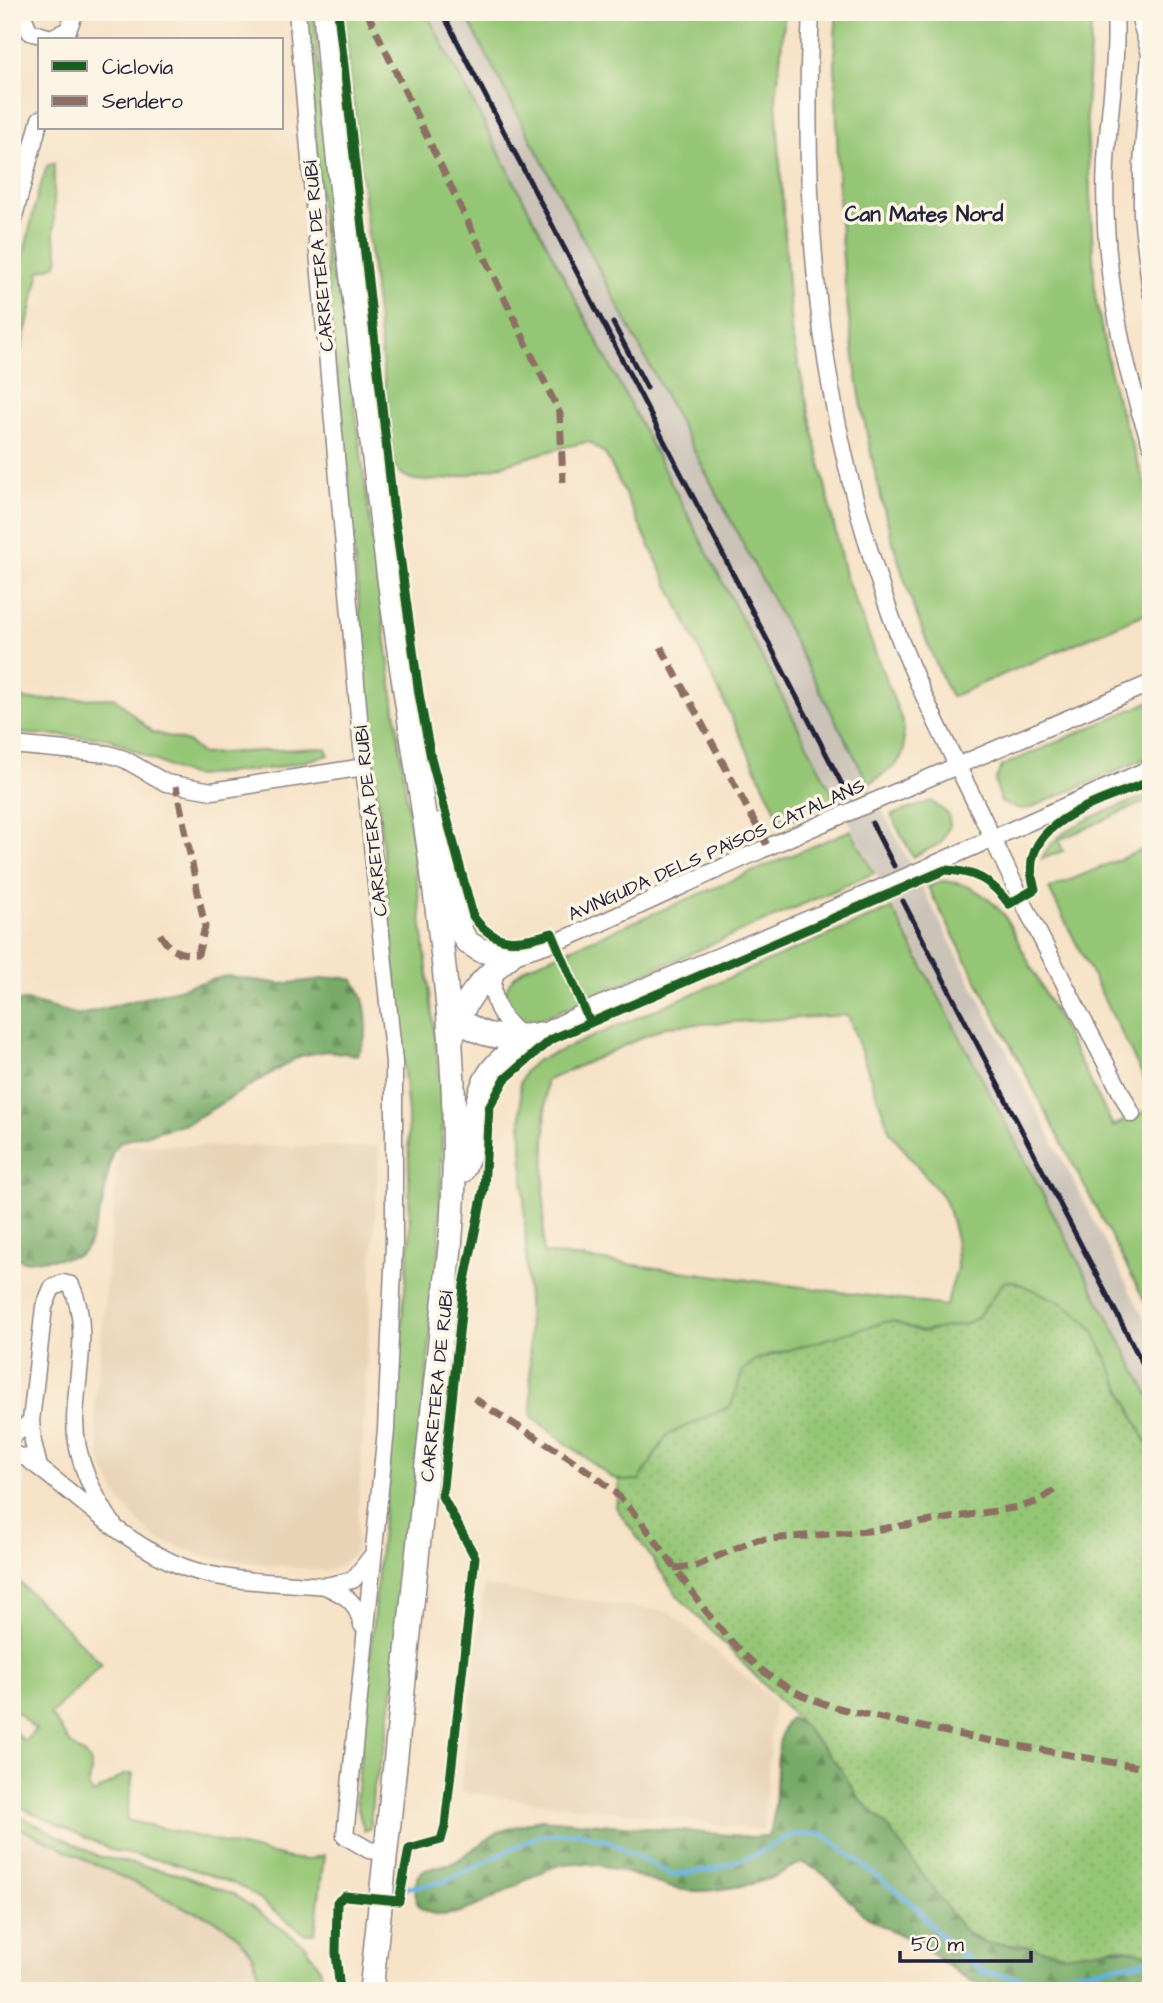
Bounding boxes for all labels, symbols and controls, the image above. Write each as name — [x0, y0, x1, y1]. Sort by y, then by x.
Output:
legend — [38, 38, 284, 130]
text: Ciclovía — [102, 53, 174, 82]
text: Sendero — [102, 87, 183, 116]
street label: CARRETERA DE RUBÍ — [298, 159, 341, 353]
district label: Can Mates Nord — [845, 200, 1004, 229]
street label: CARRETERA DE RUBÍ — [348, 724, 395, 918]
street label: AVINGUDA DELS PAÏSOS CATALANS — [564, 772, 869, 928]
street label: CARRETERA DE RUBÍ — [414, 1289, 461, 1483]
scale bar — [900, 1919, 1032, 1963]
text: 50 m — [911, 1930, 965, 1959]

